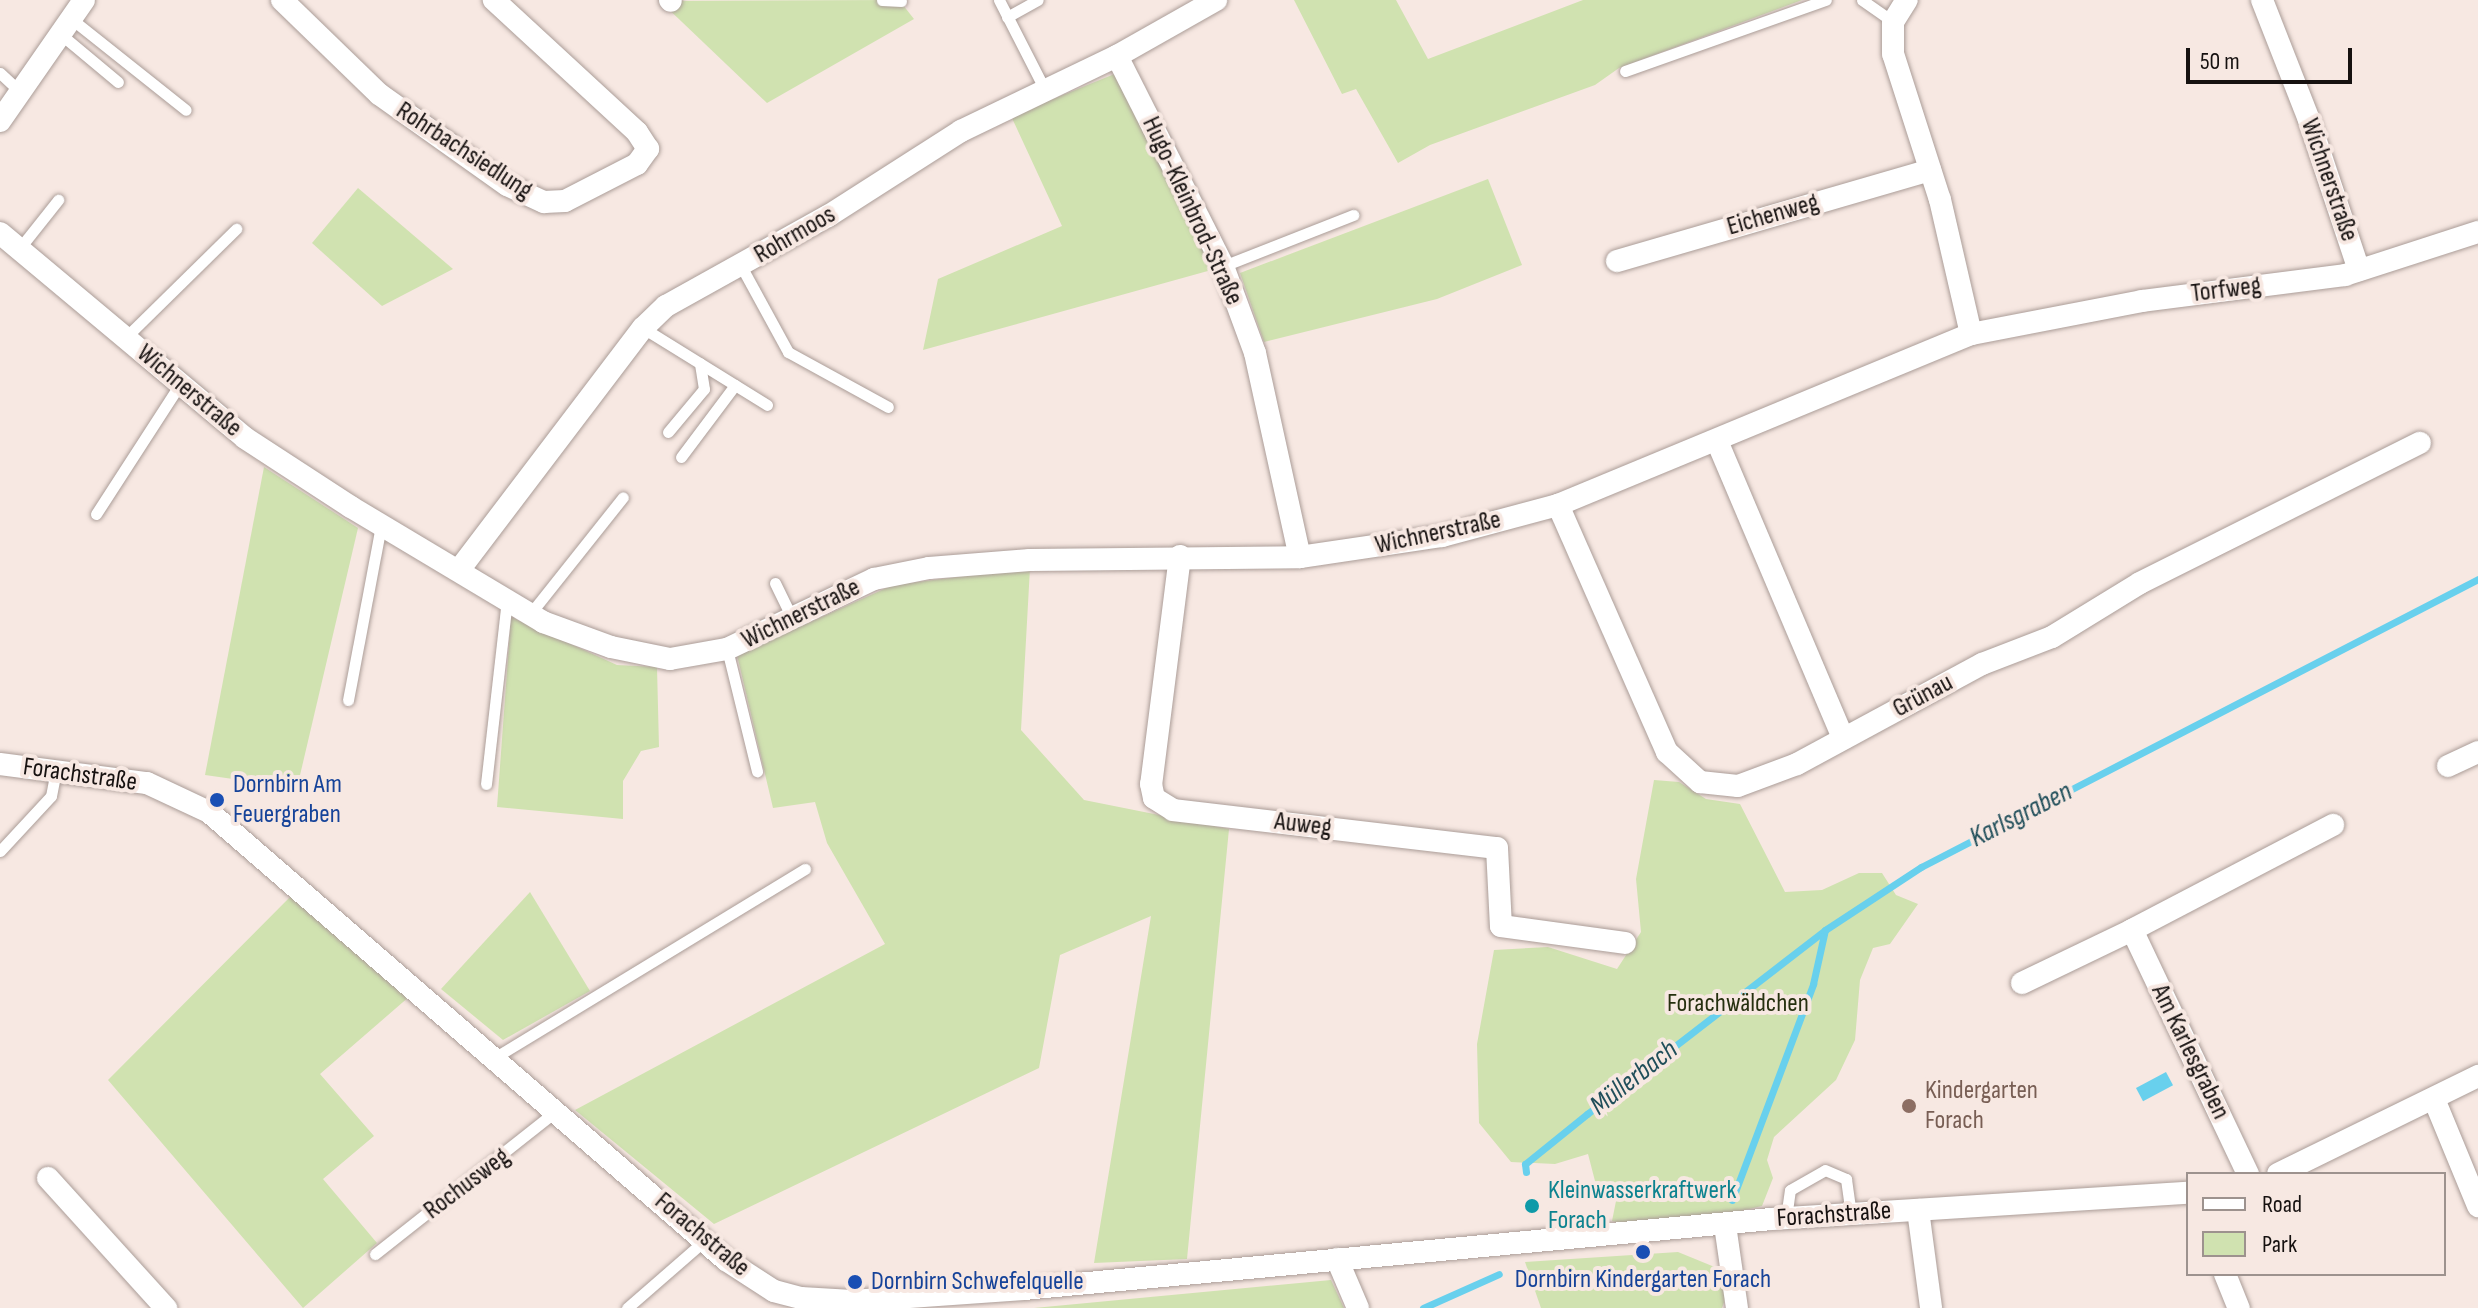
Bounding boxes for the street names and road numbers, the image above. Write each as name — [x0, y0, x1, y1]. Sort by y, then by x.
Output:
street label: Rohrbachsiedlung — [390, 95, 538, 207]
street label: Hugo-Kleinbrod-Straße — [1135, 112, 1249, 310]
street label: Wichnerstraße — [2293, 115, 2365, 245]
street label: Eichenweg — [1724, 187, 1822, 243]
street label: Rohrmoos — [749, 199, 841, 271]
street label: Torfweg — [2189, 270, 2263, 310]
street label: Wichnerstraße — [130, 338, 248, 444]
street label: Wichnerstraße — [1372, 504, 1504, 562]
street label: Wichnerstraße — [737, 572, 865, 656]
street label: Grünau — [1888, 667, 1958, 725]
street label: Forachstraße — [21, 752, 139, 798]
street label: Auweg — [1273, 806, 1333, 844]
street label: Am Karlesgraben — [2144, 980, 2236, 1124]
street label: Rochusweg — [418, 1142, 516, 1226]
street label: Forachstraße — [648, 1186, 756, 1284]
street label: Forachstraße — [1776, 1195, 1892, 1235]

